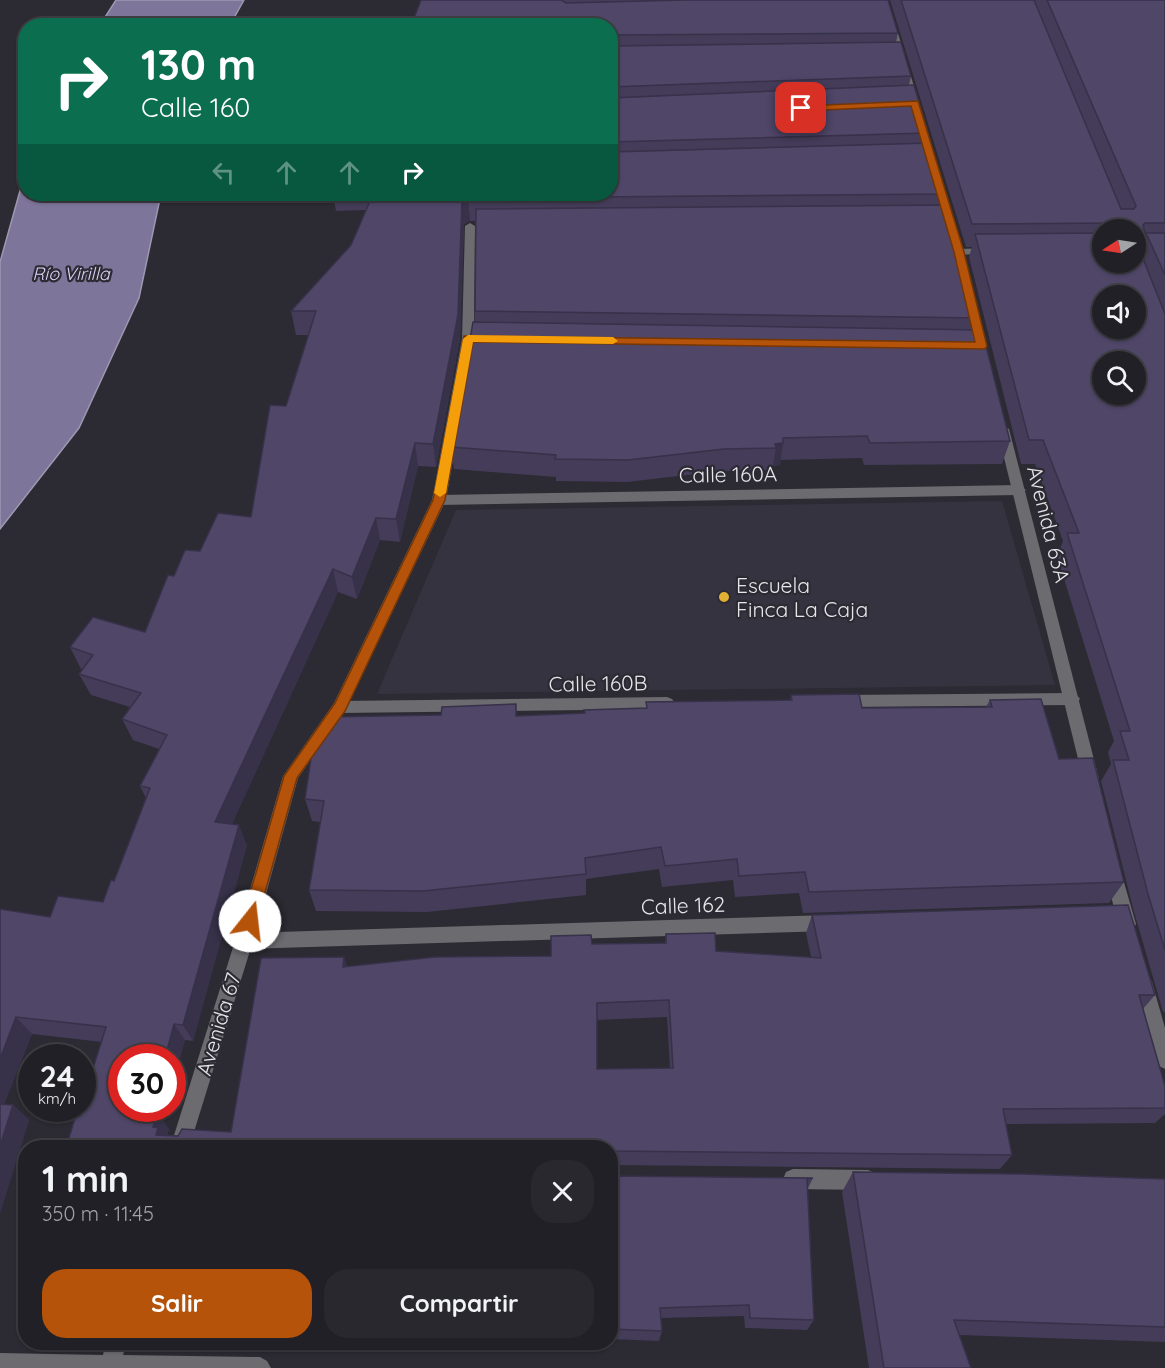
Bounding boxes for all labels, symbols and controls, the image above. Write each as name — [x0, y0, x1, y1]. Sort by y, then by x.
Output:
text: 130 m — [141, 38, 256, 91]
icon: right — [42, 42, 120, 120]
pin — [775, 82, 826, 133]
text: Calle 160 — [141, 90, 250, 124]
icon: arrive — [784, 91, 817, 124]
icon: left — [207, 156, 240, 189]
icon: ahead — [270, 156, 303, 189]
icon: ahead — [333, 156, 366, 189]
icon: right — [396, 156, 429, 189]
north arrow — [1092, 219, 1146, 273]
map controls — [1092, 219, 1146, 405]
water label: Río Virilla — [32, 262, 111, 285]
button: sound — [1092, 285, 1146, 339]
button: search — [1092, 351, 1146, 405]
street label: Calle 160A — [679, 460, 777, 488]
street label: Avenida 63A — [1022, 463, 1076, 585]
place label: Escuela Finca La Caja — [736, 572, 868, 622]
marker: Escuela Finca La Caja — [717, 590, 731, 604]
street label: Calle 160B — [548, 669, 648, 697]
position arrow — [218, 889, 282, 953]
street label: Calle 162 — [640, 891, 726, 919]
street label: Avenida 67 — [190, 969, 246, 1078]
speed limit sign: 30 — [108, 1044, 186, 1122]
text: 24 — [40, 1057, 74, 1095]
text: km/h — [38, 1089, 76, 1108]
text: 1 min — [42, 1156, 129, 1201]
button: close — [531, 1160, 594, 1223]
text: 350 m · 11:45 — [42, 1201, 154, 1226]
button: Salir — [42, 1269, 312, 1338]
button: Compartir — [324, 1269, 594, 1338]

